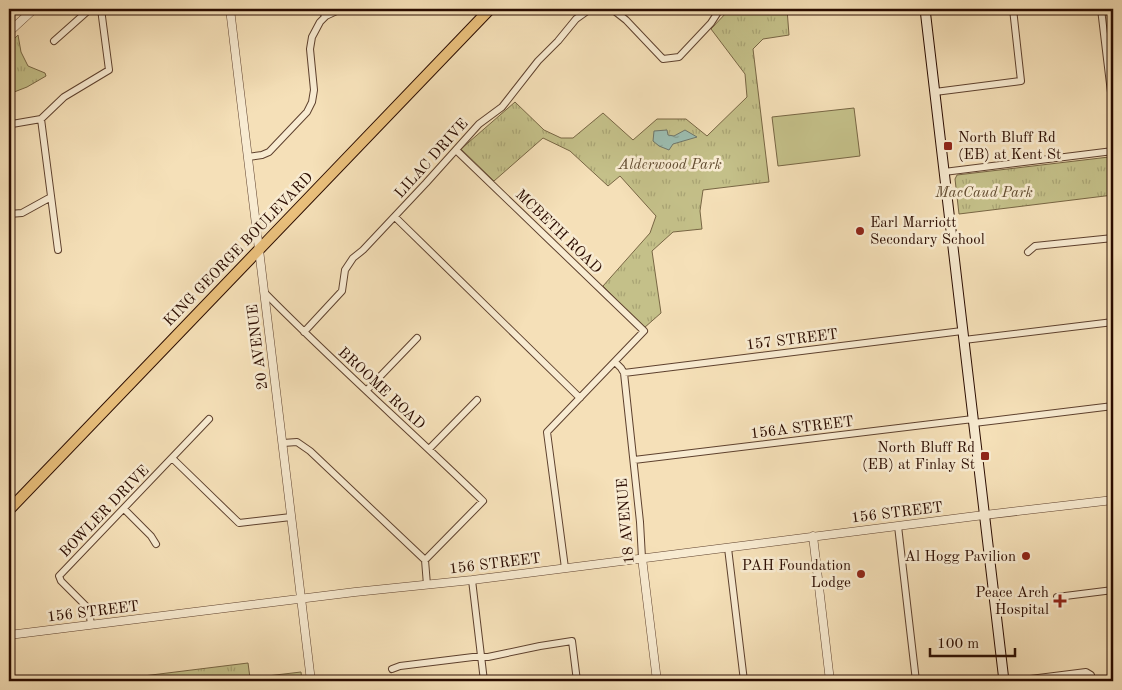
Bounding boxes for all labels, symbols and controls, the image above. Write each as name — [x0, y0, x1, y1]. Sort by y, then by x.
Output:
street label: LILAC DRIVE — [393, 116, 472, 202]
place label: North Bluff Rd (EB) at Kent St — [958, 131, 1061, 163]
marker: North Bluff Rd (EB) at Kent St — [942, 140, 954, 152]
park label: Alderwood Park — [617, 158, 722, 173]
street label: KING GEORGE BOULEVARD — [162, 170, 317, 330]
park label: MacCaud Park — [934, 186, 1033, 201]
street label: MCBETH ROAD — [512, 187, 604, 277]
place label: Earl Marriott Secondary School — [870, 216, 985, 248]
marker: Earl Marriott Secondary School — [854, 225, 866, 237]
street label: 20 AVENUE — [246, 303, 271, 390]
street label: 157 STREET — [745, 327, 839, 354]
street label: BROOME ROAD — [335, 345, 427, 433]
street label: 156A STREET — [750, 415, 855, 442]
place label: North Bluff Rd (EB) at Finlay St — [862, 441, 975, 473]
marker: North Bluff Rd (EB) at Finlay St — [979, 450, 991, 462]
street label: BOWLER DRIVE — [58, 463, 153, 561]
street label: 18 AVENUE — [615, 477, 638, 564]
street label: 156 STREET — [850, 500, 944, 527]
place label: Al Hogg Pavilion — [905, 550, 1016, 565]
marker: Al Hogg Pavilion — [1020, 550, 1032, 562]
street label: 156 STREET — [448, 551, 542, 578]
place label: PAH Foundation Lodge — [742, 559, 851, 591]
marker: PAH Foundation Lodge — [855, 568, 867, 580]
place label: Peace Arch Hospital — [975, 586, 1049, 618]
marker: Peace Arch Hospital — [1053, 594, 1067, 608]
street label: 156 STREET — [46, 599, 140, 626]
scale bar — [930, 625, 1014, 657]
text: 100 m — [937, 637, 979, 652]

